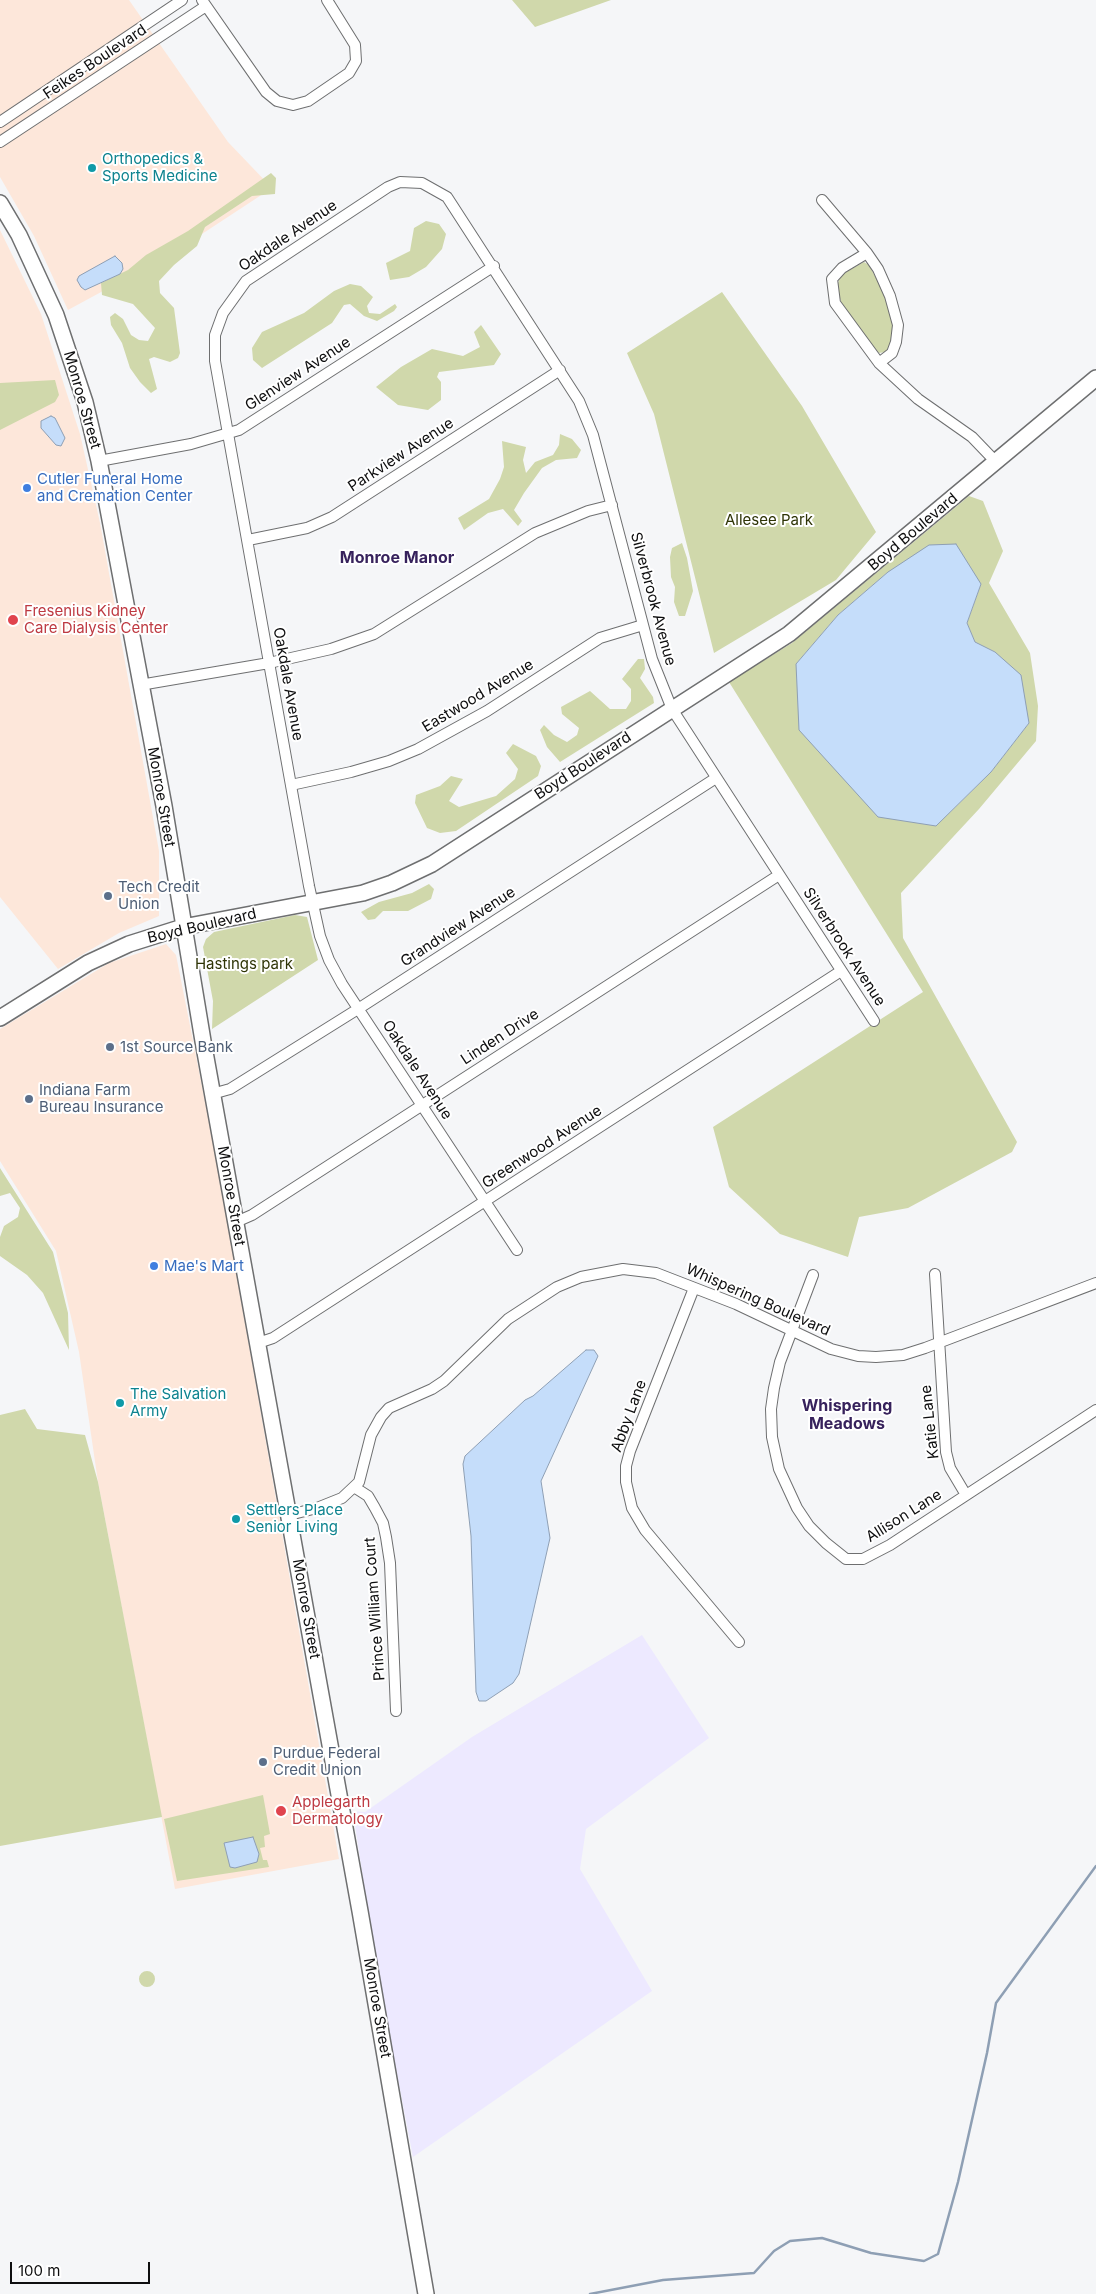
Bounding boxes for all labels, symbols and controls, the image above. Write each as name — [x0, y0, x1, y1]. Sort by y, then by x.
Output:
street label: Feikes Boulevard — [40, 21, 150, 103]
place label: Orthopedics & Sports Medicine — [102, 150, 218, 185]
marker: Orthopedics & Sports Medicine — [86, 162, 98, 174]
street label: Oakdale Avenue — [235, 196, 341, 276]
street label: Glenview Avenue — [242, 333, 354, 415]
street label: Monroe Street — [59, 349, 105, 451]
street label: Parkview Avenue — [345, 414, 457, 496]
place label: Cutler Funeral Home and Cremation Center — [37, 470, 193, 505]
marker: Cutler Funeral Home and Cremation Center — [21, 482, 33, 494]
street label: Boyd Boulevard — [865, 489, 961, 575]
park label: Allesee Park — [725, 511, 813, 529]
street label: Silverbrook Avenue — [627, 530, 679, 668]
district label: Monroe Manor — [340, 548, 454, 568]
place label: Fresenius Kidney Care Dialysis Center — [24, 602, 168, 637]
marker: Fresenius Kidney Care Dialysis Center — [6, 613, 20, 627]
street label: Oakdale Avenue — [269, 626, 307, 742]
street label: Eastwood Avenue — [419, 656, 537, 736]
street label: Boyd Boulevard — [531, 728, 635, 804]
street label: Monroe Street — [143, 746, 179, 848]
place label: Tech Credit Union — [118, 878, 200, 913]
street label: Grandview Avenue — [397, 883, 519, 971]
street label: Silverbrook Avenue — [799, 884, 889, 1010]
marker: Tech Credit Union — [102, 890, 114, 902]
street label: Boyd Boulevard — [146, 905, 258, 947]
park label: Hastings park — [195, 955, 293, 973]
street label: Linden Drive — [458, 1005, 542, 1069]
street label: Oakdale Avenue — [378, 1017, 456, 1123]
place label: 1st Source Bank — [120, 1038, 233, 1056]
marker: 1st Source Bank — [104, 1041, 116, 1053]
place label: Indiana Farm Bureau Insurance — [39, 1081, 163, 1116]
marker: Indiana Farm Bureau Insurance — [23, 1093, 35, 1105]
street label: Greenwood Avenue — [479, 1102, 605, 1192]
street label: Monroe Street — [213, 1145, 249, 1247]
place label: Mae's Mart — [164, 1257, 244, 1275]
marker: Mae's Mart — [148, 1260, 160, 1272]
street label: Whispering Boulevard — [683, 1260, 833, 1340]
street label: Abby Lane — [608, 1377, 650, 1455]
street label: Katie Lane — [917, 1384, 943, 1460]
place label: The Salvation Army — [130, 1385, 226, 1420]
district label: Whispering Meadows — [802, 1396, 892, 1434]
marker: The Salvation Army — [114, 1397, 126, 1409]
street label: Allison Lane — [863, 1486, 945, 1546]
place label: Settlers Place Senior Living — [246, 1501, 343, 1536]
marker: Settlers Place Senior Living — [230, 1513, 242, 1525]
street label: Prince William Court — [361, 1536, 389, 1682]
street label: Monroe Street — [288, 1558, 324, 1660]
place label: Purdue Federal Credit Union — [273, 1744, 381, 1779]
marker: Purdue Federal Credit Union — [257, 1756, 269, 1768]
place label: Applegarth Dermatology — [292, 1793, 383, 1828]
marker: Applegarth Dermatology — [274, 1804, 288, 1818]
street label: Monroe Street — [359, 1957, 395, 2059]
scale bar — [12, 2252, 152, 2284]
text: 100 m — [18, 2261, 60, 2280]

